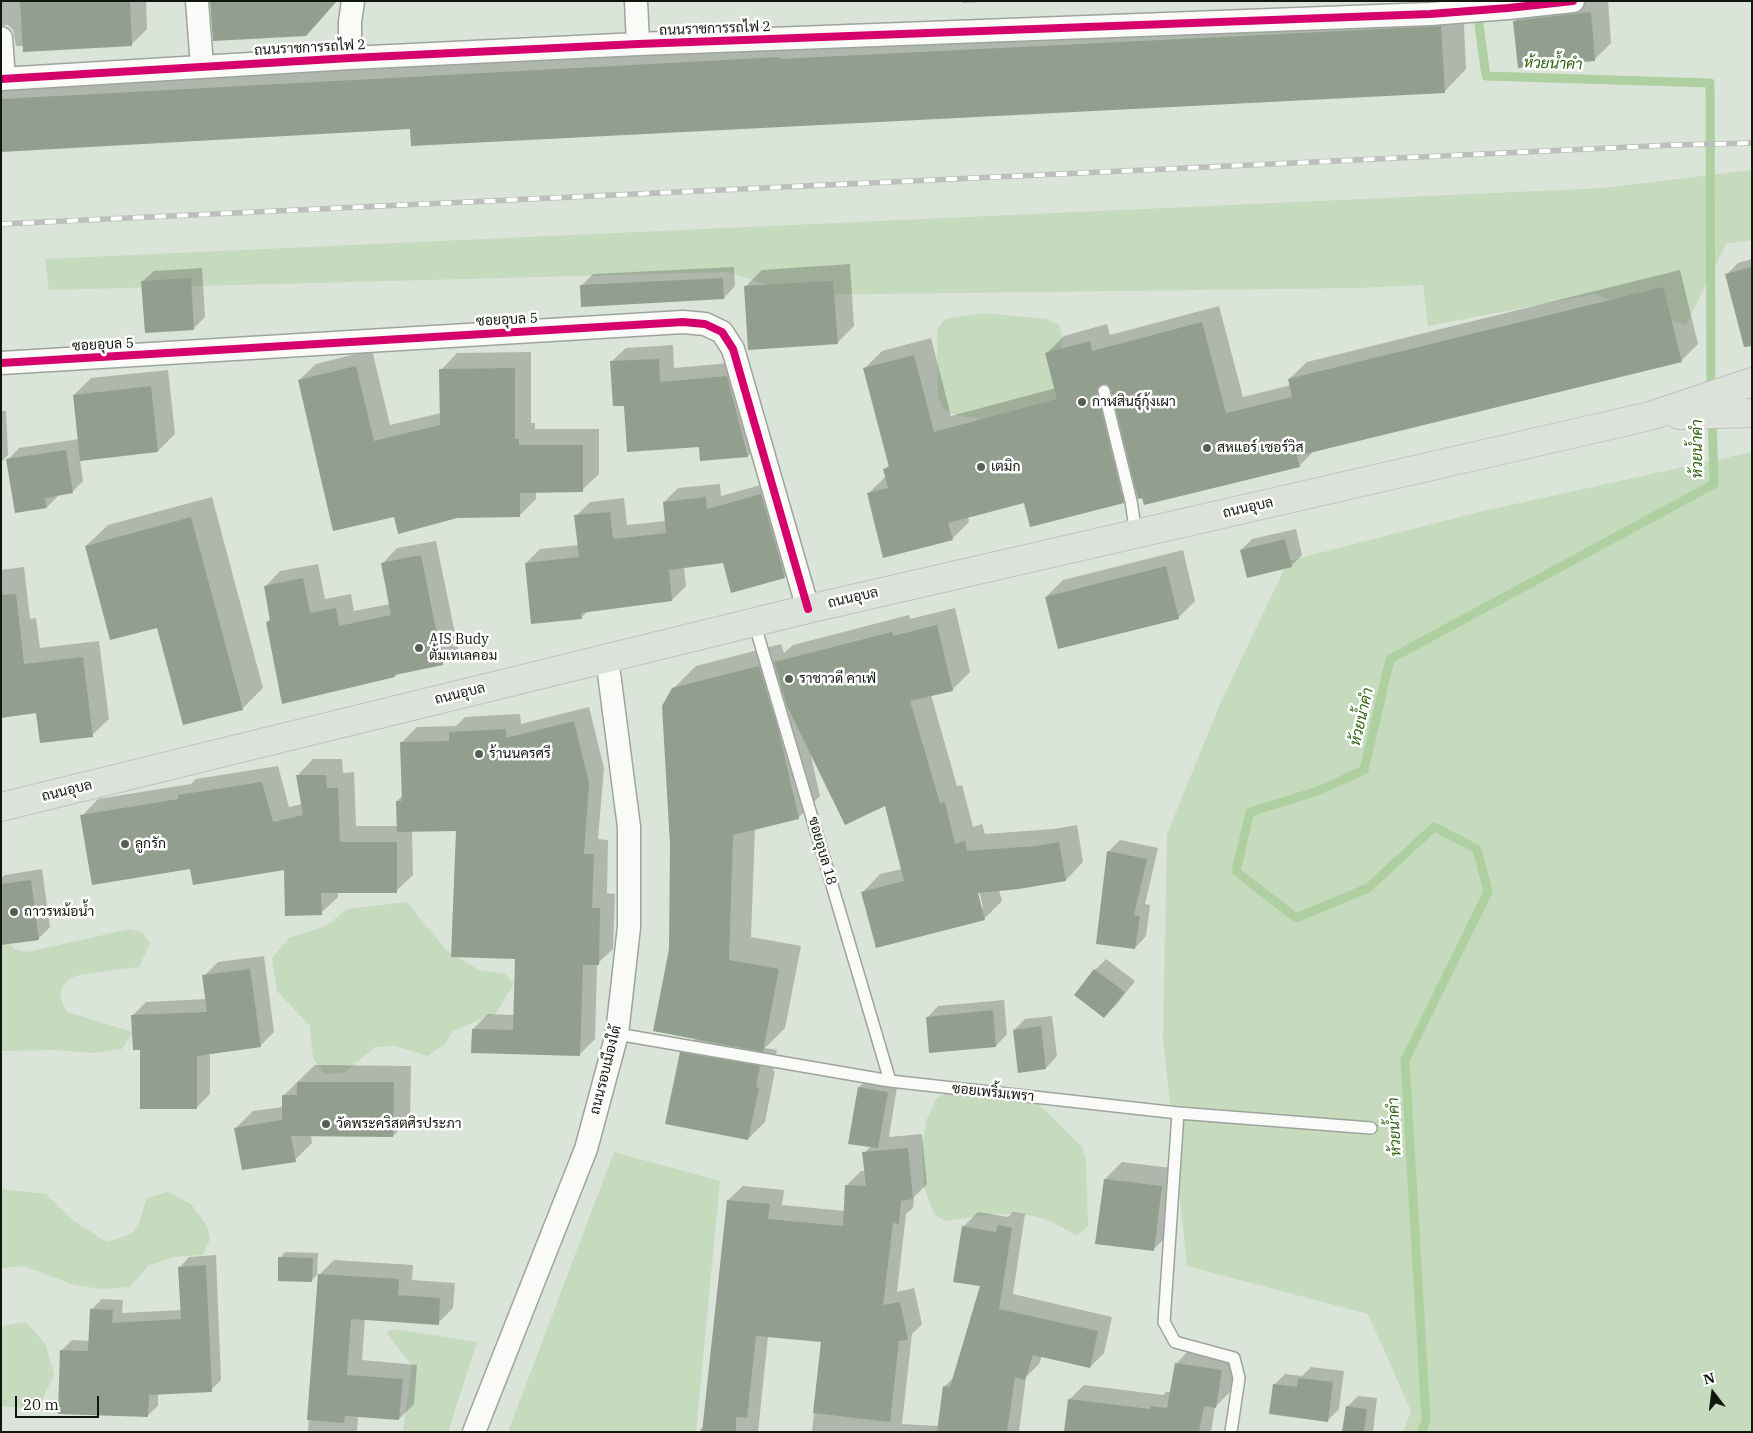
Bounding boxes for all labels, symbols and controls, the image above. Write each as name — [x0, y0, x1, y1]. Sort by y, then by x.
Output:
street label: ถนนราชการรถไฟ 2 — [659, 19, 771, 39]
street label: ถนนราชการรถไฟ 2 — [254, 37, 366, 59]
water label: ห้วยน้ำคำ — [1523, 54, 1583, 74]
street label: ซอยอุบล 5 — [476, 310, 538, 330]
street label: ซอยอุบล 5 — [72, 335, 134, 355]
place label: กาฬสินธุ์กุ้งเผา — [1092, 394, 1176, 410]
marker: กาฬสินธุ์กุ้งเผา — [1076, 396, 1088, 408]
water label: ห้วยน้ำคำ — [1689, 420, 1707, 478]
place label: สหแอร์ เซอร์วิส — [1217, 440, 1304, 456]
marker: สหแอร์ เซอร์วิส — [1201, 442, 1213, 454]
place label: เตมิก — [991, 459, 1020, 475]
marker: เตมิก — [975, 461, 987, 473]
street label: ถนนอุบล — [1221, 494, 1275, 522]
street label: ถนนอุบล — [826, 584, 880, 612]
place label: AIS Budy ตั้มเทเลคอม — [429, 632, 497, 664]
marker: AIS Budy ตั้มเทเลคอม — [413, 642, 425, 654]
place label: ราชาวดี คาเฟ่ — [799, 671, 876, 687]
marker: ราชาวดี คาเฟ่ — [783, 673, 795, 685]
street label: ถนนอุบล — [433, 680, 487, 708]
water label: ห้วยน้ำคำ — [1347, 686, 1377, 748]
place label: ร้านนครศรี — [489, 746, 551, 762]
marker: ร้านนครศรี — [473, 748, 485, 760]
street label: ถนนอุบล — [40, 777, 94, 805]
street label: ซอยอุบล 18 — [804, 815, 840, 887]
place label: ลูกรัก — [135, 836, 166, 852]
marker: ลูกรัก — [119, 838, 131, 850]
place label: ถาวรหม้อน้ำ — [24, 904, 94, 920]
marker: ถาวรหม้อน้ำ — [8, 906, 20, 918]
street label: ถนนรอบเมืองใต้ — [587, 1024, 625, 1116]
street label: ซอยเพริ้มเพรา — [951, 1080, 1035, 1106]
water label: ห้วยน้ำคำ — [1384, 1097, 1406, 1157]
place label: วัดพระคริสตศิรประภา — [336, 1116, 462, 1132]
marker: วัดพระคริสตศิรประภา — [320, 1118, 332, 1130]
north arrow — [1688, 1368, 1738, 1418]
text: N — [1701, 1368, 1717, 1389]
scale bar — [18, 1386, 101, 1418]
text: 20 m — [23, 1395, 59, 1414]

